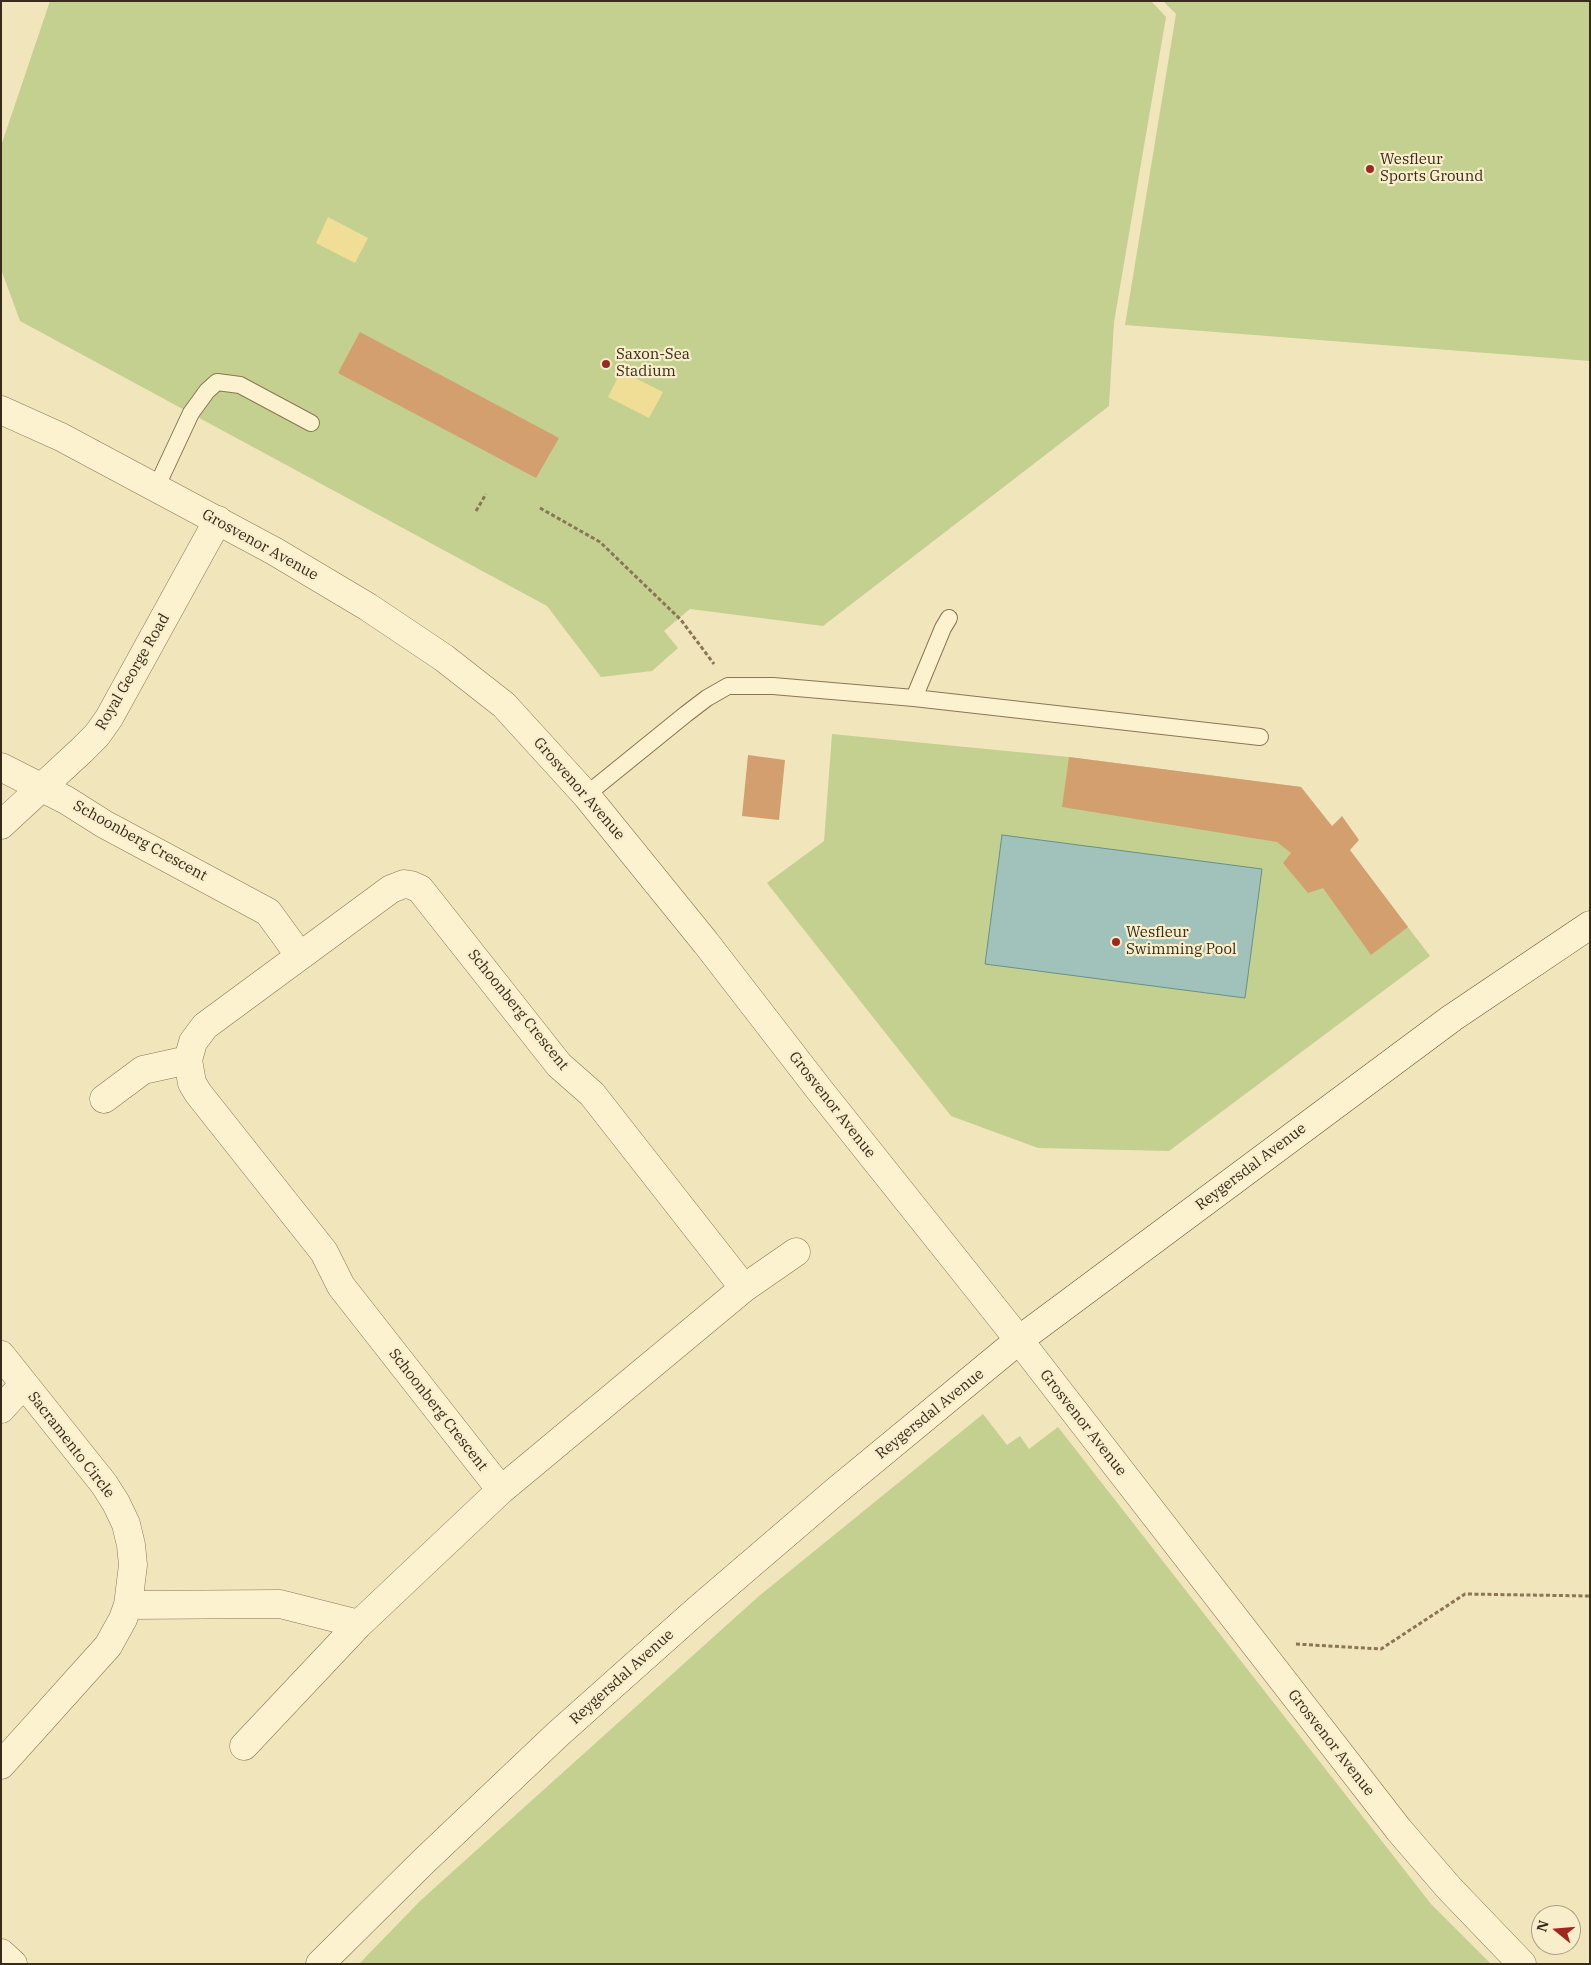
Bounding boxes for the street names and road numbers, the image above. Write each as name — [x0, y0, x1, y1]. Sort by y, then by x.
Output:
street label: Grosvenor Avenue — [199, 506, 321, 584]
street label: Royal George Road — [92, 611, 174, 733]
street label: Grosvenor Avenue — [530, 734, 628, 844]
street label: Schoonberg Crescent — [70, 797, 210, 885]
street label: Schoonberg Crescent — [464, 946, 572, 1074]
street label: Grosvenor Avenue — [785, 1048, 879, 1162]
street label: Reygersdal Avenue — [1192, 1120, 1310, 1214]
street label: Schoonberg Crescent — [385, 1345, 491, 1475]
street label: Reygersdal Avenue — [872, 1365, 988, 1463]
street label: Grosvenor Avenue — [1036, 1366, 1130, 1480]
street label: Sacramento Circle — [24, 1388, 118, 1502]
street label: Reygersdal Avenue — [566, 1626, 678, 1728]
street label: Grosvenor Avenue — [1284, 1686, 1378, 1800]

